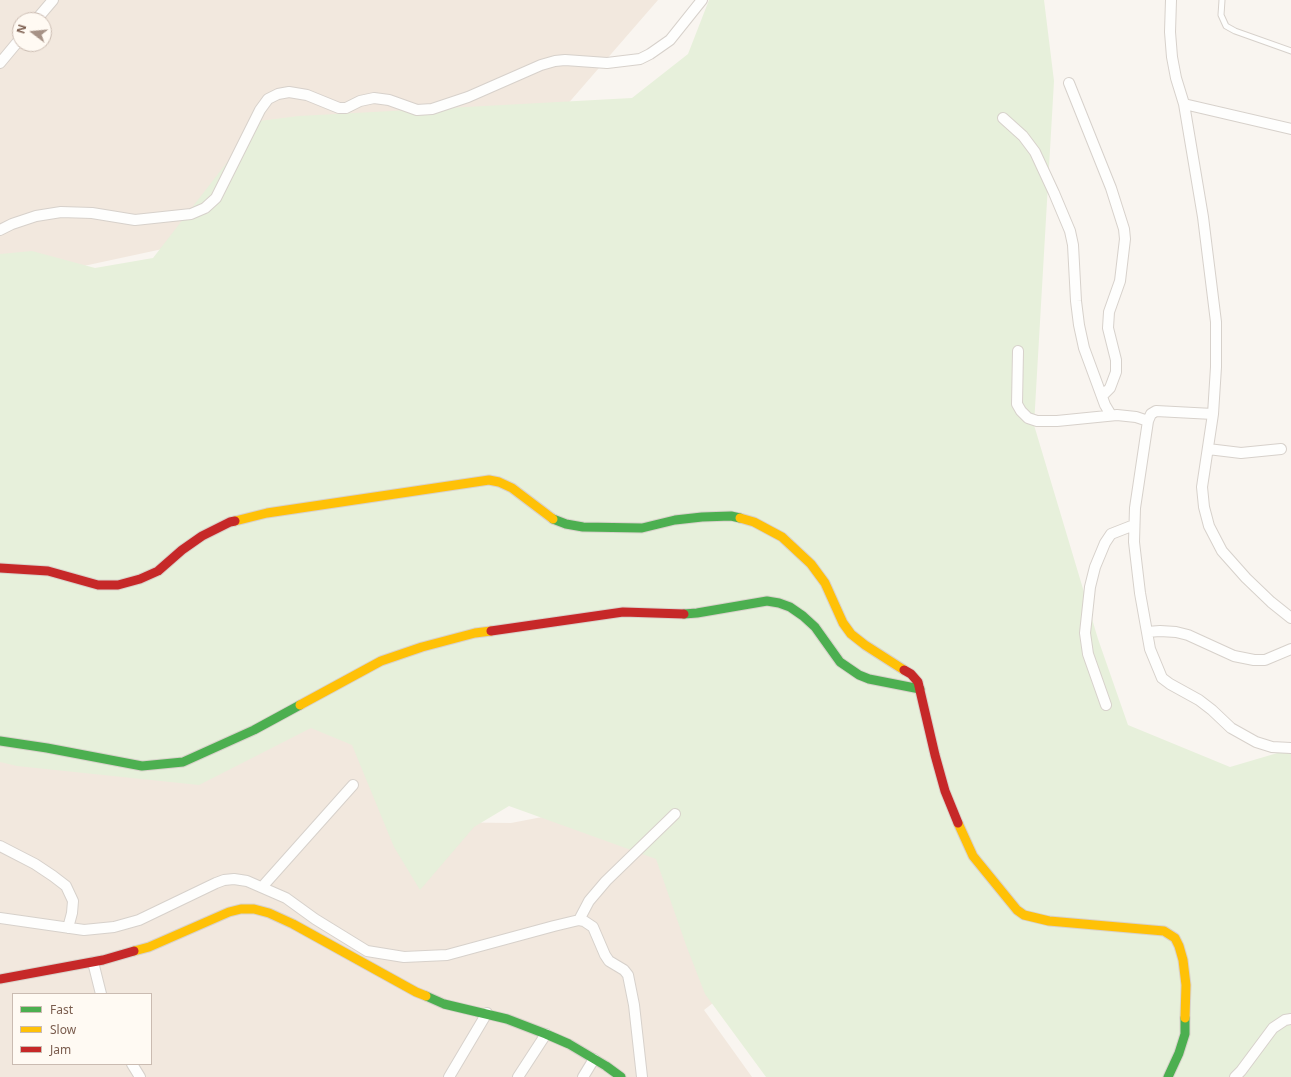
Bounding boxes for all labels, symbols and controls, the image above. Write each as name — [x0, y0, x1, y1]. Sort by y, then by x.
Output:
north arrow — [12, 12, 52, 52]
text: N — [12, 22, 29, 35]
legend — [12, 993, 152, 1065]
text: Fast — [50, 1001, 73, 1018]
text: Slow — [50, 1021, 76, 1038]
text: Jam — [50, 1041, 71, 1058]

